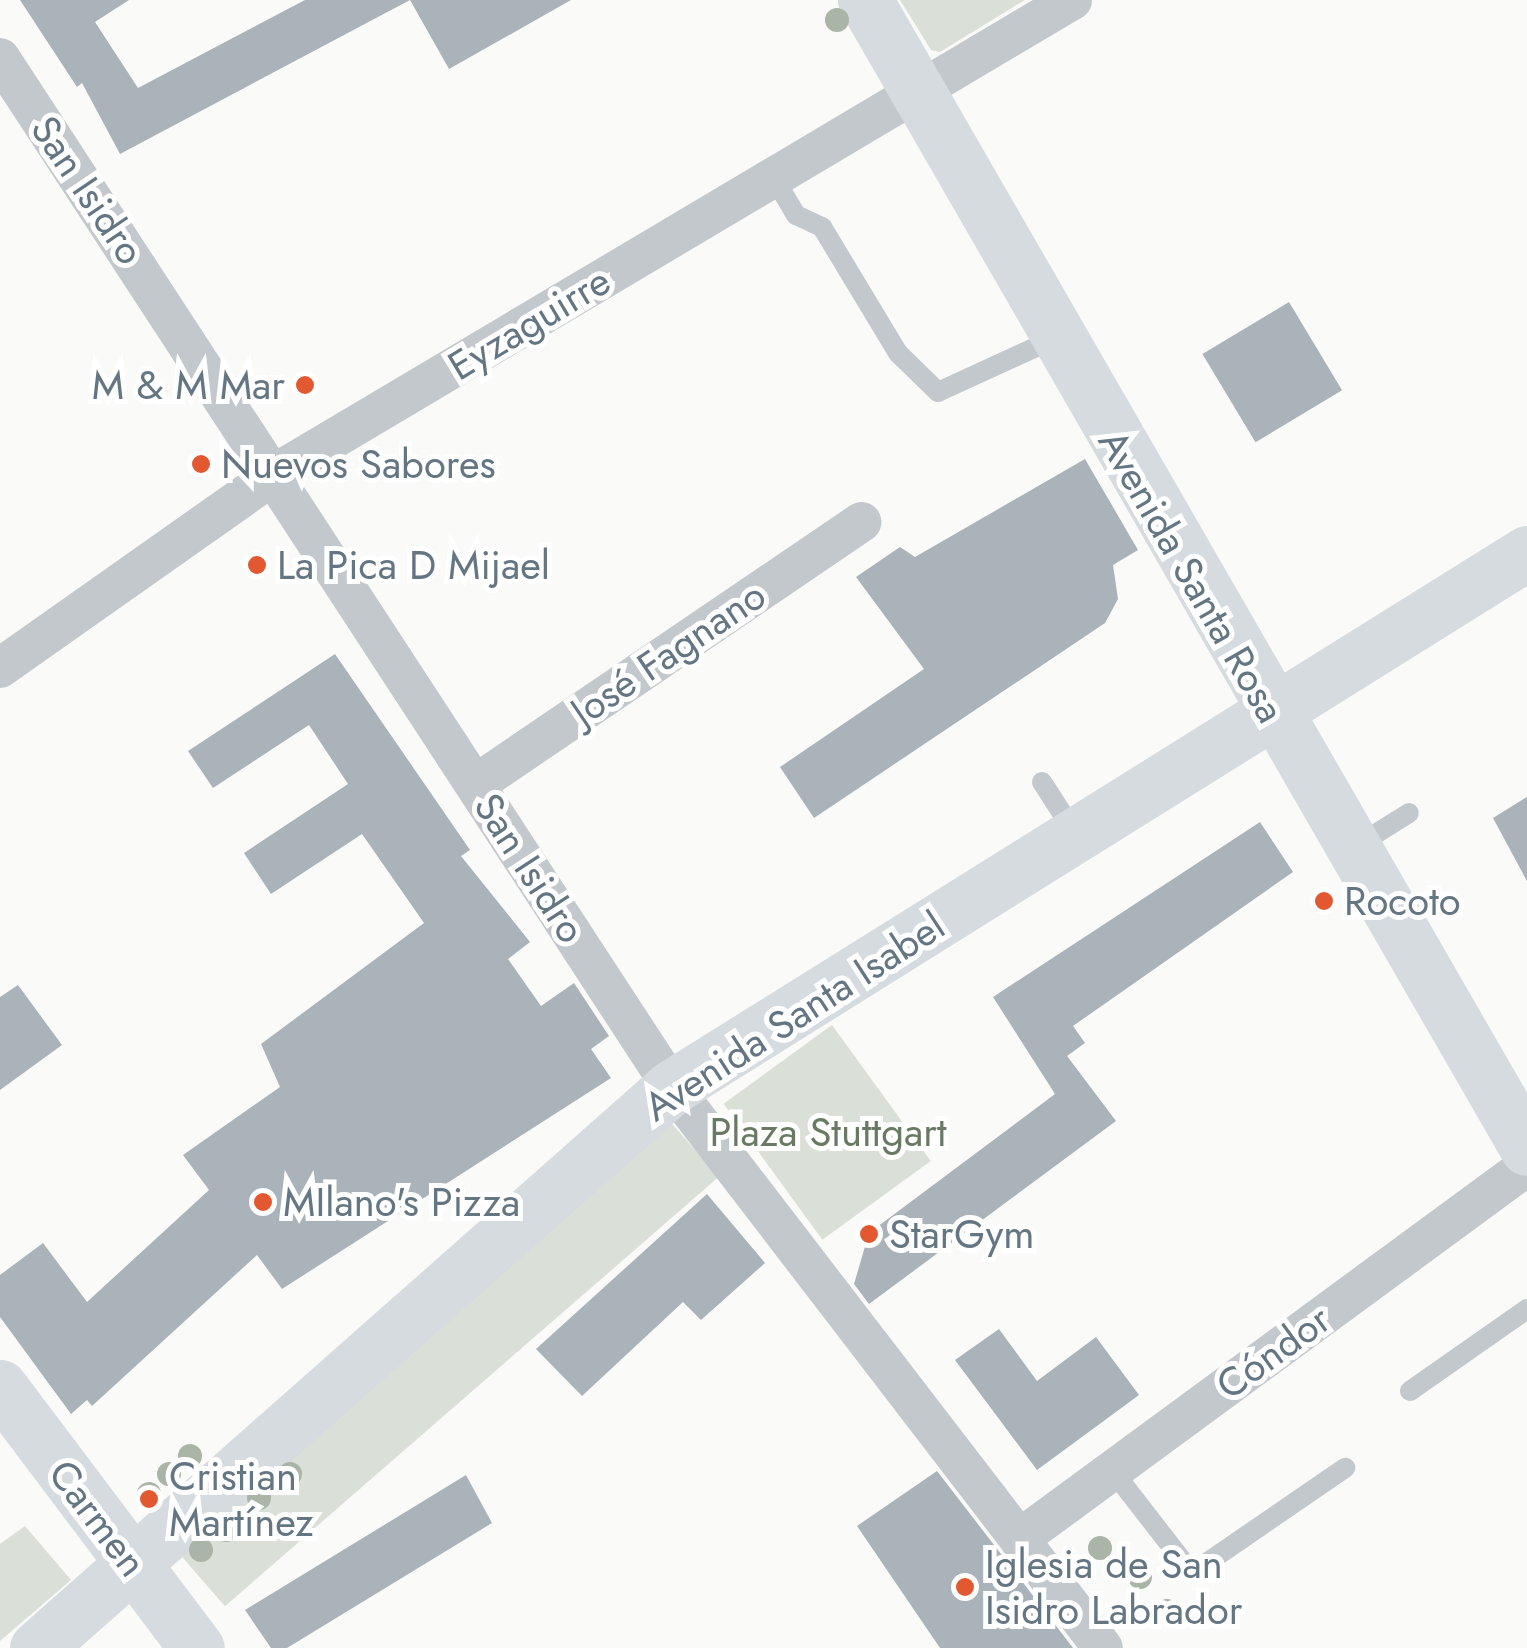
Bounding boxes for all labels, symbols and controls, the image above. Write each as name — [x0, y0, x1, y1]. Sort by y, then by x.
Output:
street label: San Isidro — [21, 107, 155, 273]
street label: Eyzaguirre — [439, 256, 619, 390]
place label: M & M Mar — [92, 361, 285, 409]
marker: M & M Mar — [294, 374, 316, 396]
street label: Avenida Santa Rosa — [1089, 421, 1295, 731]
place label: Nuevos Sabores — [221, 440, 496, 488]
marker: Nuevos Sabores — [190, 453, 212, 475]
place label: La Pica D Mijael — [277, 541, 550, 589]
marker: La Pica D Mijael — [246, 554, 268, 576]
street label: José Fagnano — [562, 570, 774, 736]
street label: San Isidro — [464, 784, 596, 952]
place label: Rocoto — [1344, 877, 1461, 925]
marker: Rocoto — [1313, 890, 1335, 912]
street label: Avenida Santa Isabel — [635, 901, 953, 1131]
park label: Plaza Stuttgart — [709, 1108, 947, 1156]
place label: MIlano's Pizza — [283, 1178, 520, 1226]
marker: MIlano's Pizza — [252, 1191, 274, 1213]
place label: StarGym — [889, 1210, 1034, 1258]
marker: StarGym — [858, 1223, 880, 1245]
street label: Cóndor — [1207, 1295, 1339, 1409]
street label: Carmen — [39, 1450, 157, 1586]
place label: Cristian Martínez — [169, 1452, 314, 1546]
marker: Cristian Martínez — [138, 1488, 160, 1510]
place label: Iglesia de San Isidro Labrador — [985, 1540, 1242, 1634]
marker: Iglesia de San Isidro Labrador — [954, 1576, 976, 1598]

